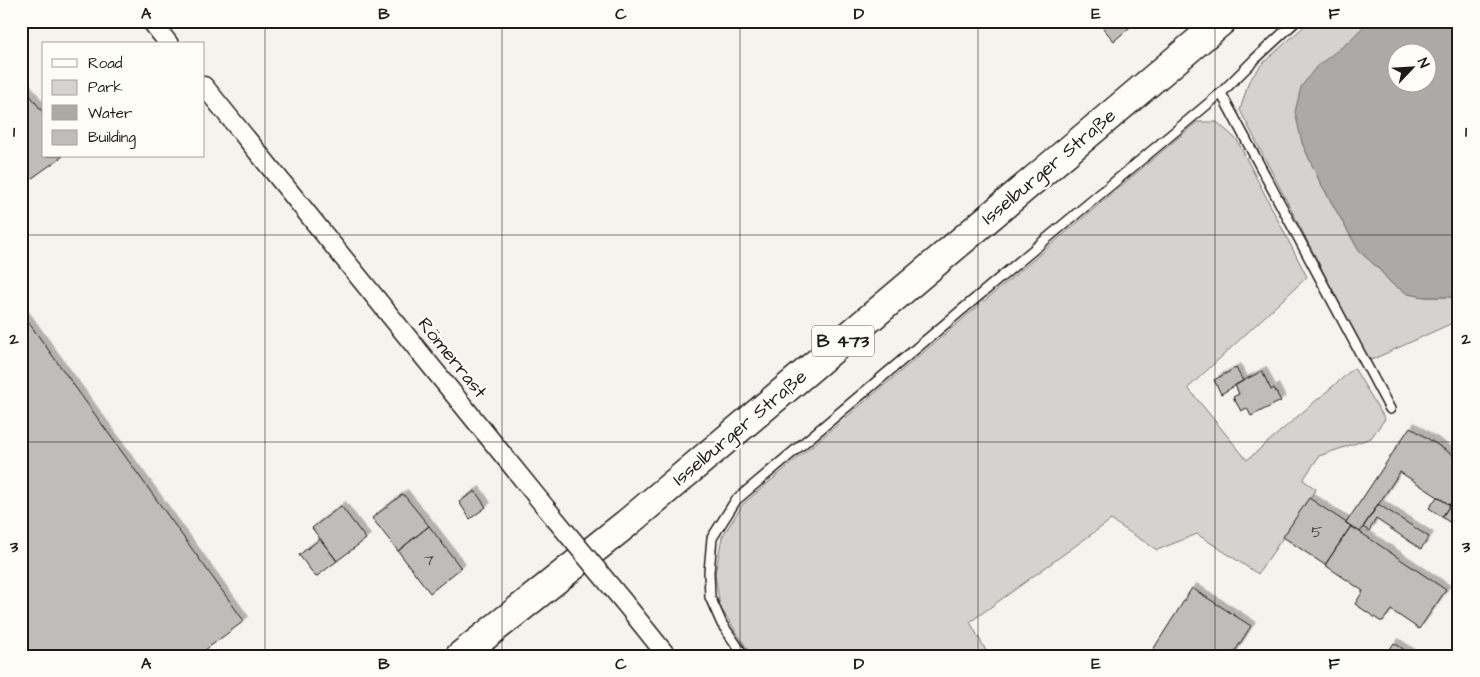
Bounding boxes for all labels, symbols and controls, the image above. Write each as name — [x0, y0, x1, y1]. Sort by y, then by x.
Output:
text: A — [141, 3, 152, 25]
text: B — [378, 3, 390, 25]
text: C — [615, 3, 627, 25]
text: D — [854, 3, 865, 25]
text: E — [1091, 3, 1101, 25]
text: F — [1328, 3, 1340, 25]
legend — [42, 42, 205, 158]
north arrow — [1388, 42, 1438, 92]
text: Road — [88, 53, 123, 74]
text: N — [1412, 55, 1434, 71]
text: Park — [88, 77, 123, 98]
text: Water — [88, 103, 132, 124]
street label: Isselburger Straße — [976, 103, 1123, 232]
text: 1 — [13, 121, 16, 143]
text: 1 — [1465, 121, 1468, 143]
text: Building — [88, 127, 136, 149]
street label: Römerrast — [411, 312, 493, 404]
road number: B 473 — [812, 326, 874, 356]
text: 2 — [8, 328, 19, 350]
text: 2 — [1460, 328, 1471, 350]
street label: Isselburger Straße — [667, 364, 814, 493]
house number: 5 — [1311, 521, 1323, 543]
text: 3 — [9, 536, 19, 558]
text: 3 — [1461, 536, 1471, 558]
house number: 7 — [424, 549, 434, 571]
text: A — [141, 653, 152, 675]
text: B — [378, 653, 390, 675]
text: C — [615, 653, 627, 675]
text: D — [854, 653, 865, 675]
text: E — [1091, 653, 1101, 675]
text: F — [1328, 653, 1340, 675]

